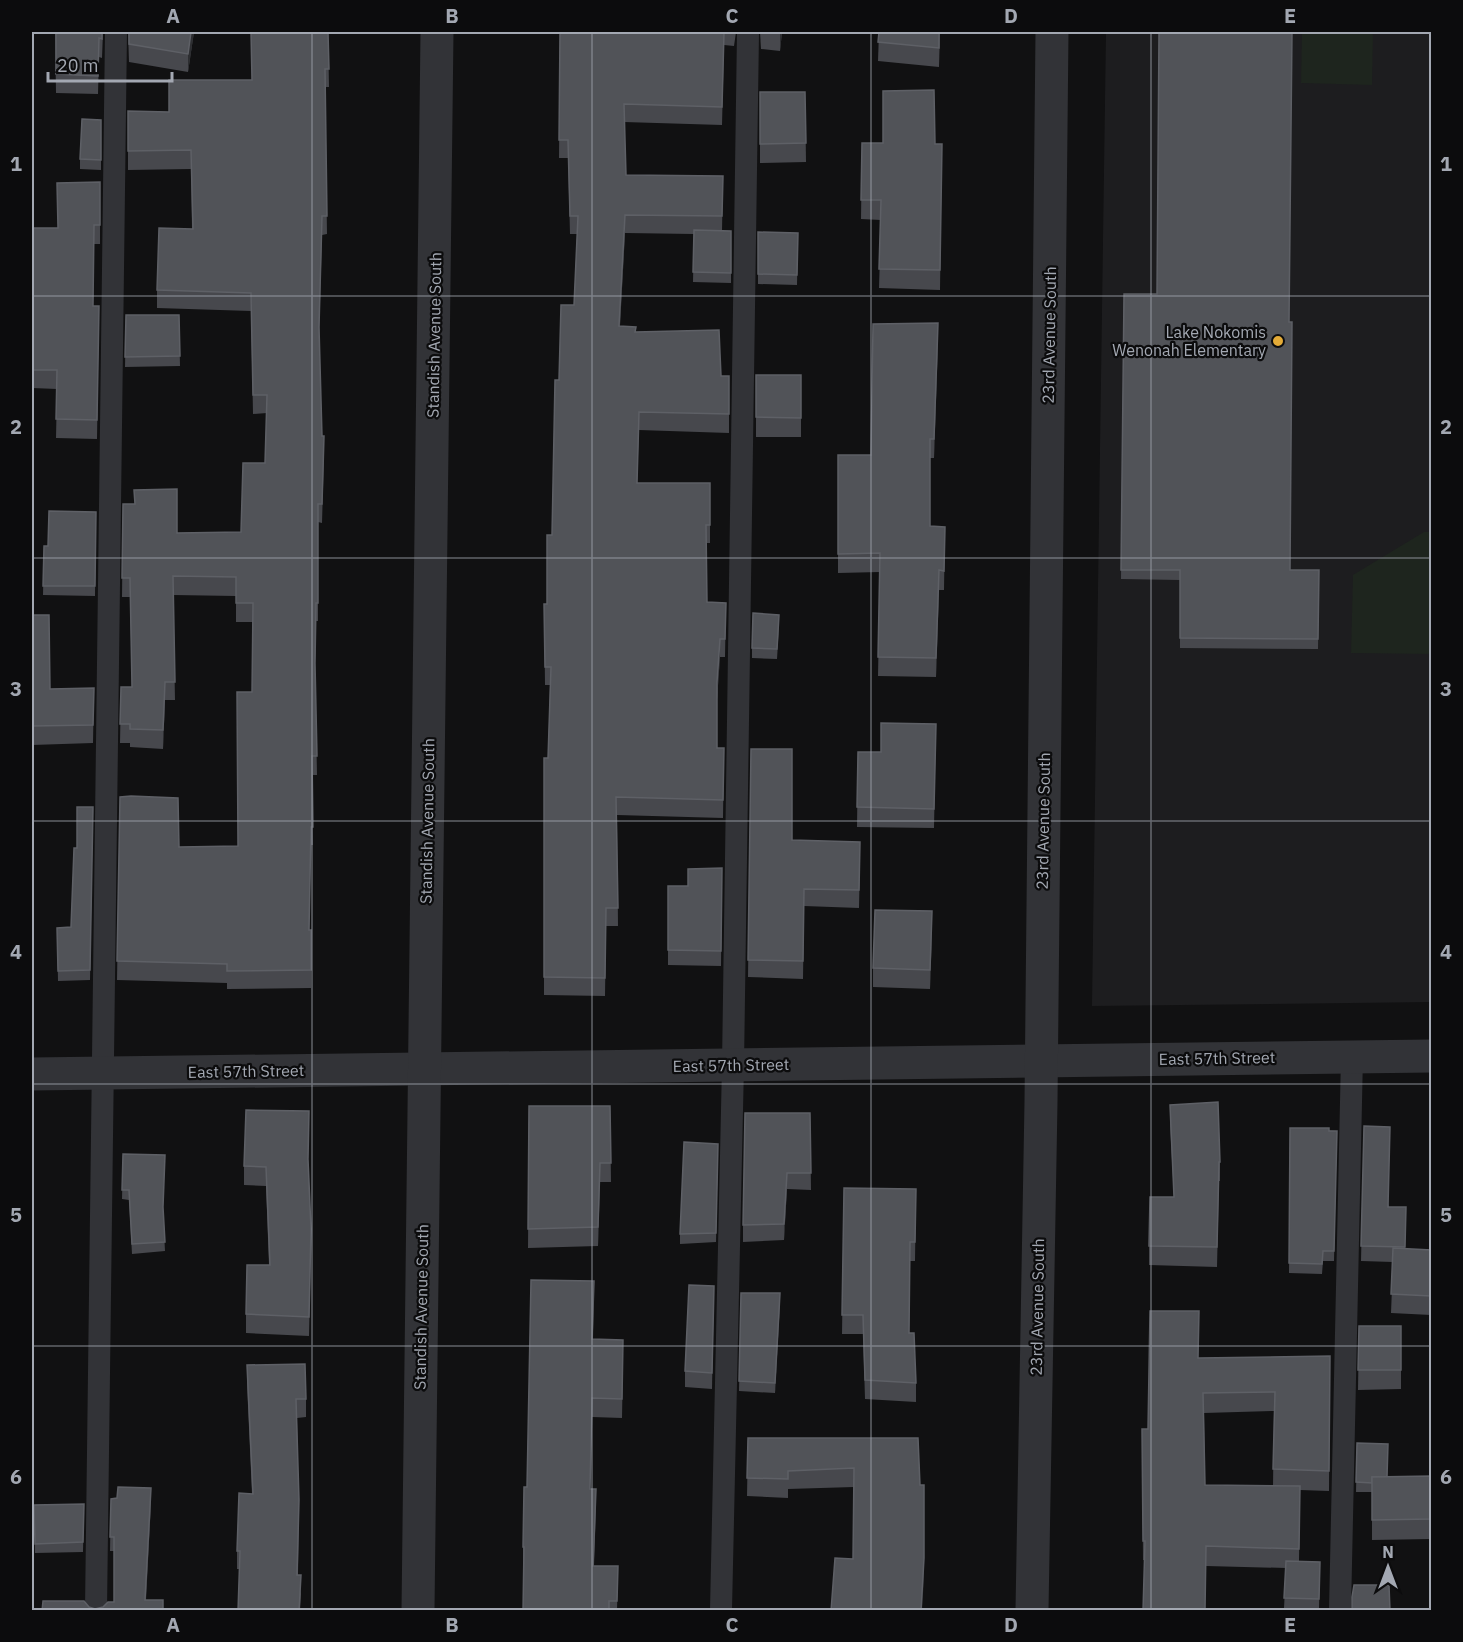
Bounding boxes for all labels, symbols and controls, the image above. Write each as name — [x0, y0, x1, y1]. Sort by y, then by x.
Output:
text: A — [166, 2, 180, 29]
text: B — [445, 2, 459, 29]
text: C — [725, 2, 739, 29]
text: D — [1004, 2, 1018, 29]
text: E — [1284, 2, 1296, 29]
scale bar — [48, 45, 172, 83]
text: 20 m — [57, 54, 99, 77]
text: 1 — [10, 150, 22, 177]
text: 1 — [1440, 150, 1452, 177]
street label: Standish Avenue South — [423, 252, 445, 418]
street label: 23rd Avenue South — [1038, 266, 1060, 404]
place label: Lake Nokomis Wenonah Elementary — [1112, 322, 1266, 360]
marker: Lake Nokomis Wenonah Elementary — [1271, 334, 1285, 348]
text: 2 — [10, 413, 22, 440]
text: 2 — [1440, 413, 1452, 440]
text: 3 — [10, 675, 22, 702]
text: 3 — [1440, 675, 1452, 702]
street label: Standish Avenue South — [416, 738, 438, 904]
street label: 23rd Avenue South — [1032, 752, 1054, 890]
text: 4 — [10, 938, 22, 965]
text: 4 — [1440, 938, 1452, 965]
street label: East 57th Street — [1159, 1047, 1275, 1069]
street label: East 57th Street — [673, 1054, 789, 1076]
street label: East 57th Street — [188, 1060, 304, 1082]
text: 5 — [10, 1201, 22, 1228]
text: 5 — [1440, 1201, 1452, 1228]
street label: Standish Avenue South — [410, 1224, 432, 1390]
street label: 23rd Avenue South — [1026, 1238, 1048, 1376]
text: 6 — [10, 1463, 22, 1490]
text: 6 — [1440, 1463, 1452, 1490]
north arrow — [1358, 1537, 1418, 1597]
text: N — [1382, 1542, 1394, 1562]
text: A — [166, 1611, 180, 1638]
text: B — [445, 1611, 459, 1638]
text: C — [725, 1611, 739, 1638]
text: D — [1004, 1611, 1018, 1638]
text: E — [1284, 1611, 1296, 1638]

